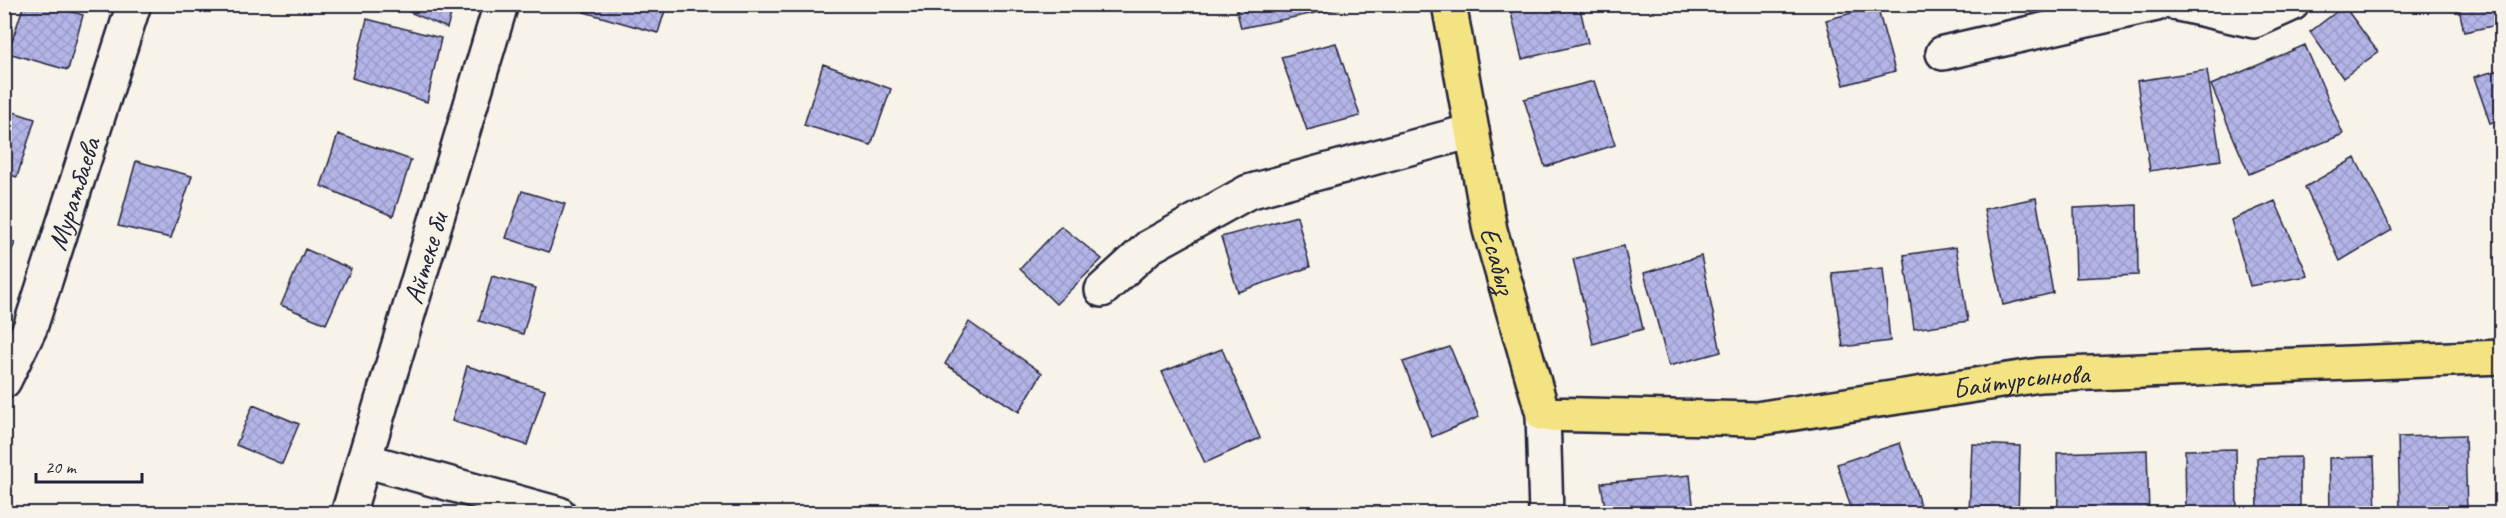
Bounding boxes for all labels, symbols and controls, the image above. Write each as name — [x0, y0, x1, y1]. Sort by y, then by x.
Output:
street label: Муратбаева — [39, 132, 108, 255]
street label: Айтеке би — [395, 206, 456, 308]
street label: Есабыз — [1472, 223, 1525, 300]
street label: Байтурсынова — [1950, 356, 2092, 406]
scale bar — [36, 446, 142, 484]
text: 20 m — [45, 456, 78, 478]

